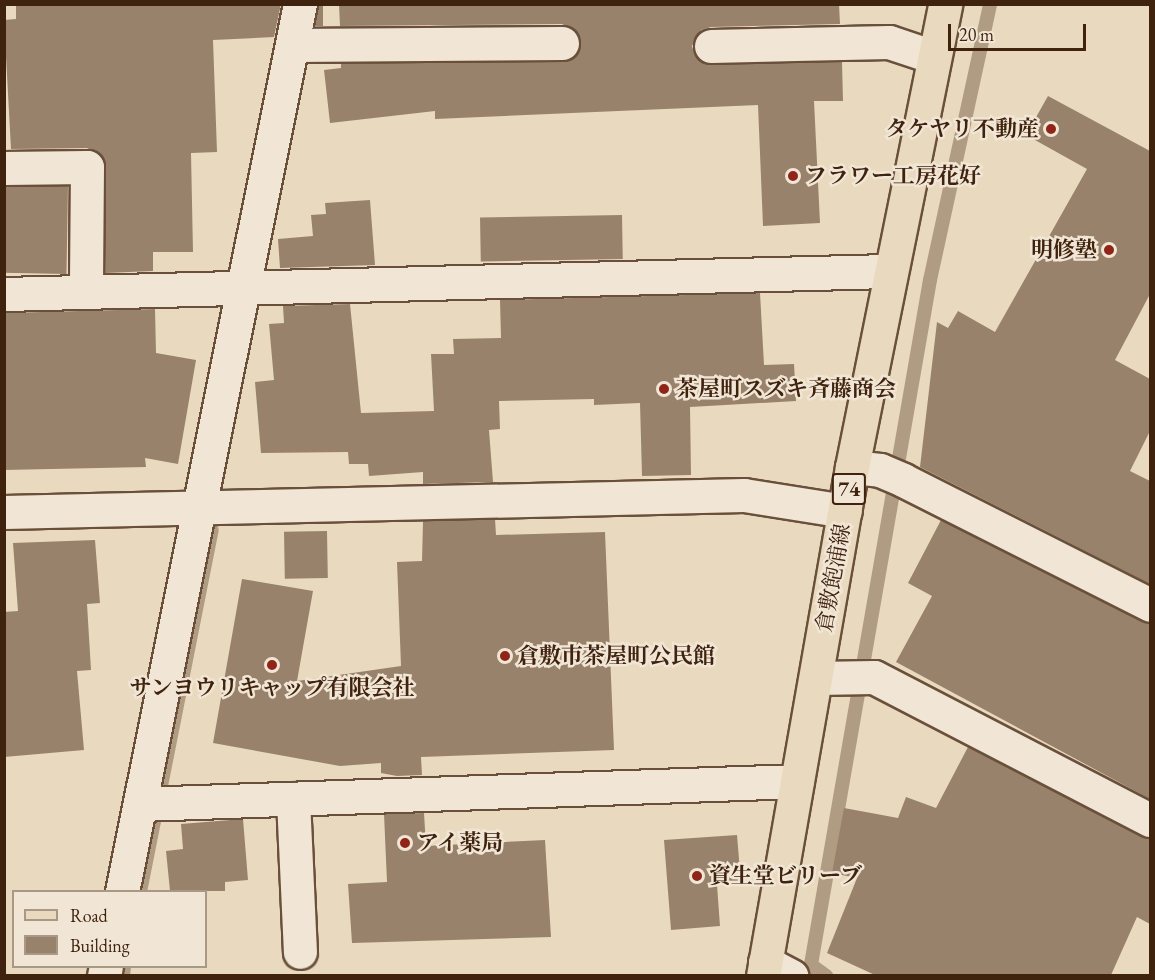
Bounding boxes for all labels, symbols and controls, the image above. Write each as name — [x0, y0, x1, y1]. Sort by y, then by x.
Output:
scale bar — [951, 12, 1089, 50]
text: 20 m — [959, 23, 994, 46]
place label: タケヤリ不動産 — [885, 116, 1039, 142]
marker: タケヤリ不動産 — [1044, 122, 1058, 136]
place label: フラワー工房花好 — [805, 163, 981, 189]
marker: フラワー工房花好 — [786, 169, 800, 183]
place label: 明修塾 — [1031, 237, 1097, 263]
marker: 明修塾 — [1102, 243, 1116, 257]
place label: 茶屋町スズキ斉藤商会 — [676, 376, 896, 402]
marker: 茶屋町スズキ斉藤商会 — [657, 382, 671, 396]
road number: 74 — [831, 471, 867, 507]
street label: 倉敷飽浦線 — [810, 522, 856, 634]
place label: 倉敷市茶屋町公民館 — [517, 643, 715, 669]
marker: 倉敷市茶屋町公民館 — [498, 649, 512, 663]
marker: サンヨウリキャップ有限会社 — [265, 658, 279, 672]
place label: サンヨウリキャップ有限会社 — [129, 675, 415, 701]
place label: アイ薬局 — [417, 830, 505, 856]
marker: アイ薬局 — [398, 836, 412, 850]
place label: 資生堂ビリーブ — [709, 863, 863, 889]
marker: 資生堂ビリーブ — [690, 869, 704, 883]
legend — [12, 890, 207, 968]
text: Road — [70, 904, 108, 927]
text: Building — [70, 934, 130, 957]

